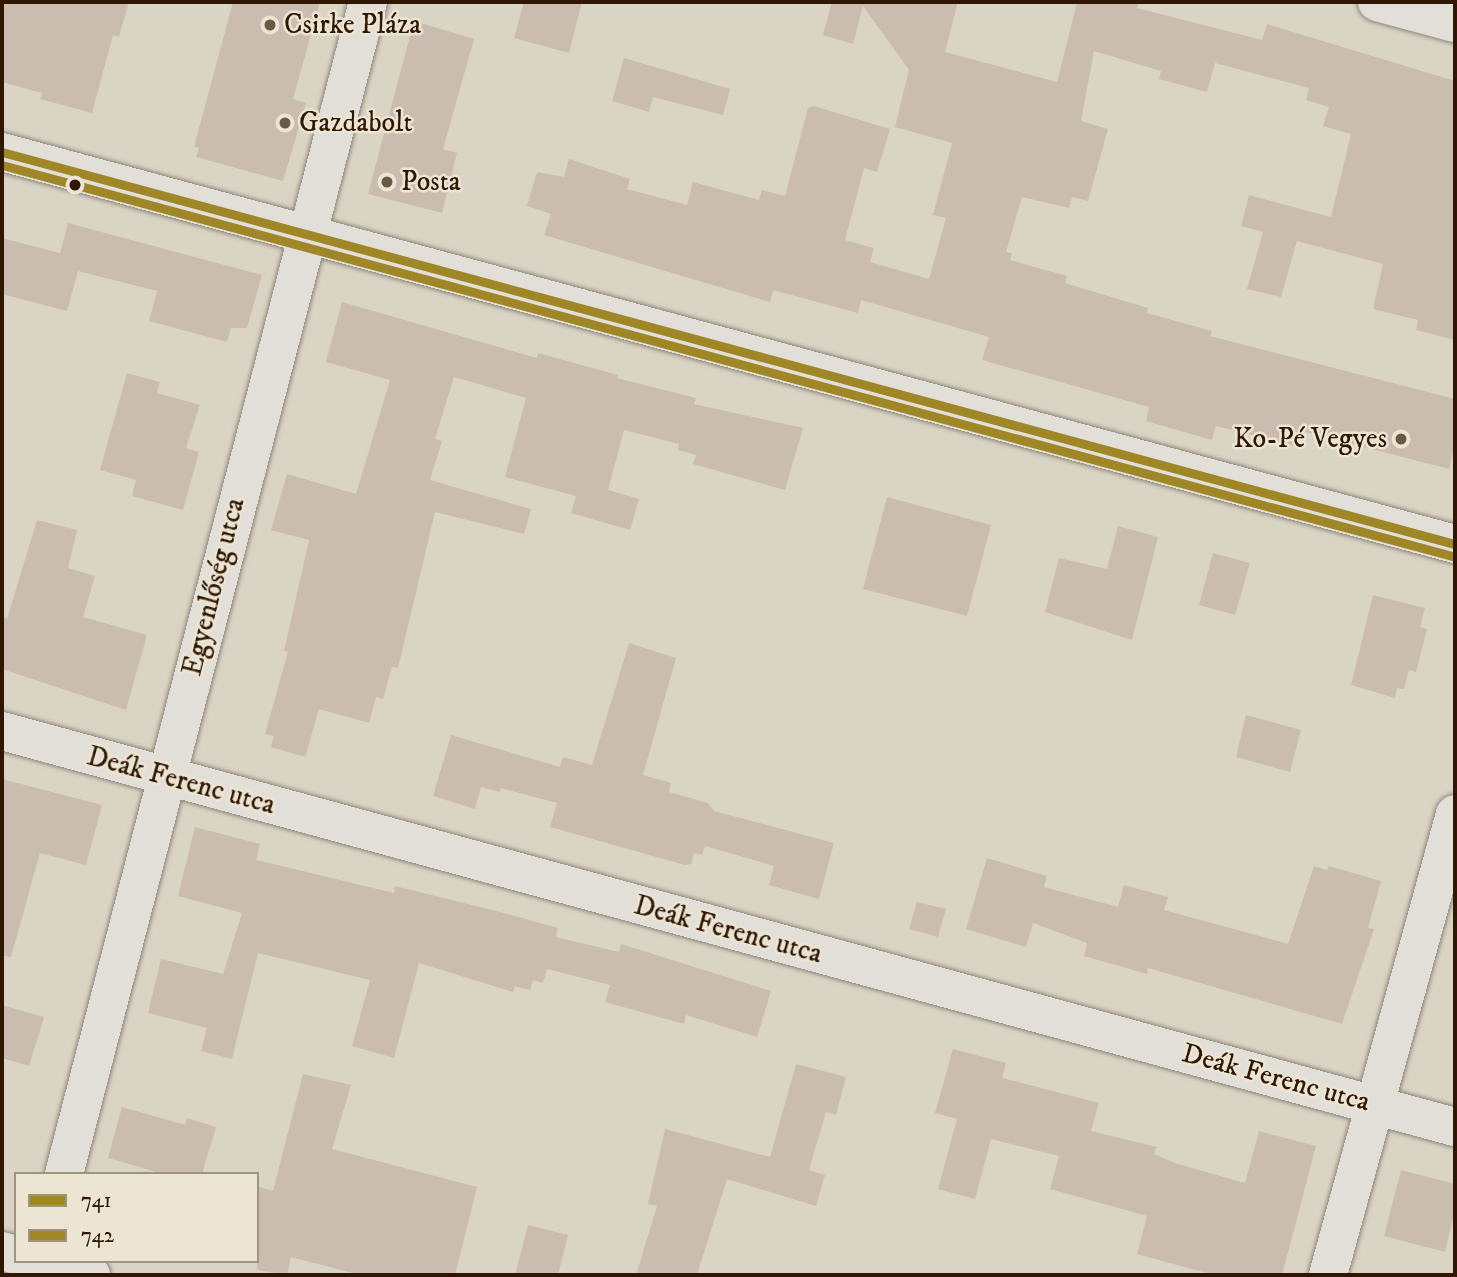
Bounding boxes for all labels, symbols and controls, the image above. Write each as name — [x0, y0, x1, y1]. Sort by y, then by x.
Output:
place label: Csirke Pláza — [284, 8, 421, 42]
marker: Csirke Pláza — [262, 17, 278, 33]
place label: Gazdabolt — [299, 106, 412, 140]
marker: Gazdabolt — [277, 115, 293, 131]
place label: Posta — [401, 165, 461, 199]
marker: Posta — [379, 174, 395, 190]
unlabelled marker — [68, 178, 82, 192]
place label: Ko-Pé Vegyes — [1233, 422, 1387, 456]
marker: Ko-Pé Vegyes — [1393, 431, 1409, 447]
street label: Egyenlőség utca — [176, 495, 252, 679]
street label: Deák Ferenc utca — [83, 740, 279, 822]
street label: Deák Ferenc utca — [630, 889, 826, 971]
street label: Deák Ferenc utca — [1178, 1037, 1374, 1119]
legend — [14, 1172, 259, 1263]
text: 741 — [81, 1188, 112, 1214]
text: 742 — [81, 1223, 114, 1249]

